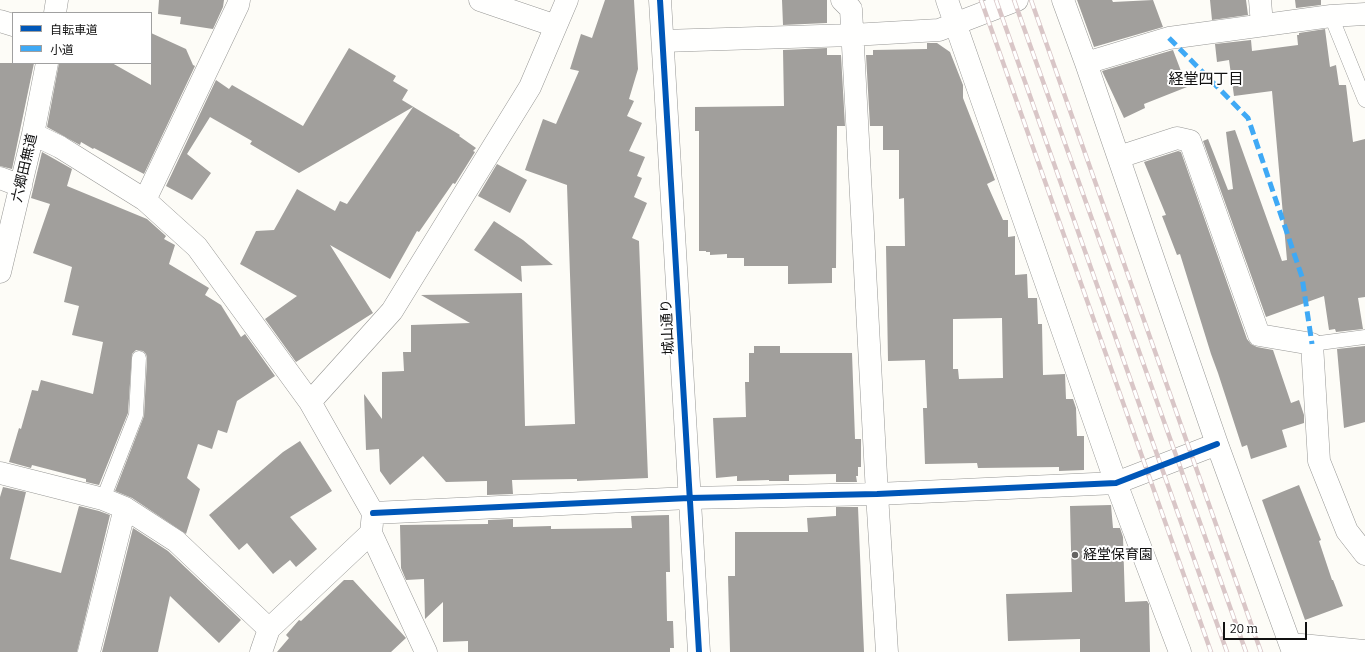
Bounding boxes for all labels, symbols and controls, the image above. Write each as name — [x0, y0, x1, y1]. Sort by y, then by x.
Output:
legend — [12, 12, 152, 64]
text: 自転車道 — [50, 23, 98, 37]
text: 小道 — [50, 43, 74, 57]
district label: 経堂四丁目 — [1169, 71, 1243, 89]
street label: 六郷田無道 — [9, 132, 41, 204]
street label: 城山通り — [658, 299, 678, 355]
place label: 経堂保育園 — [1083, 547, 1153, 563]
marker: 経堂保育園 — [1070, 550, 1080, 560]
scale bar — [1225, 614, 1309, 640]
text: 20 m — [1230, 622, 1258, 636]

